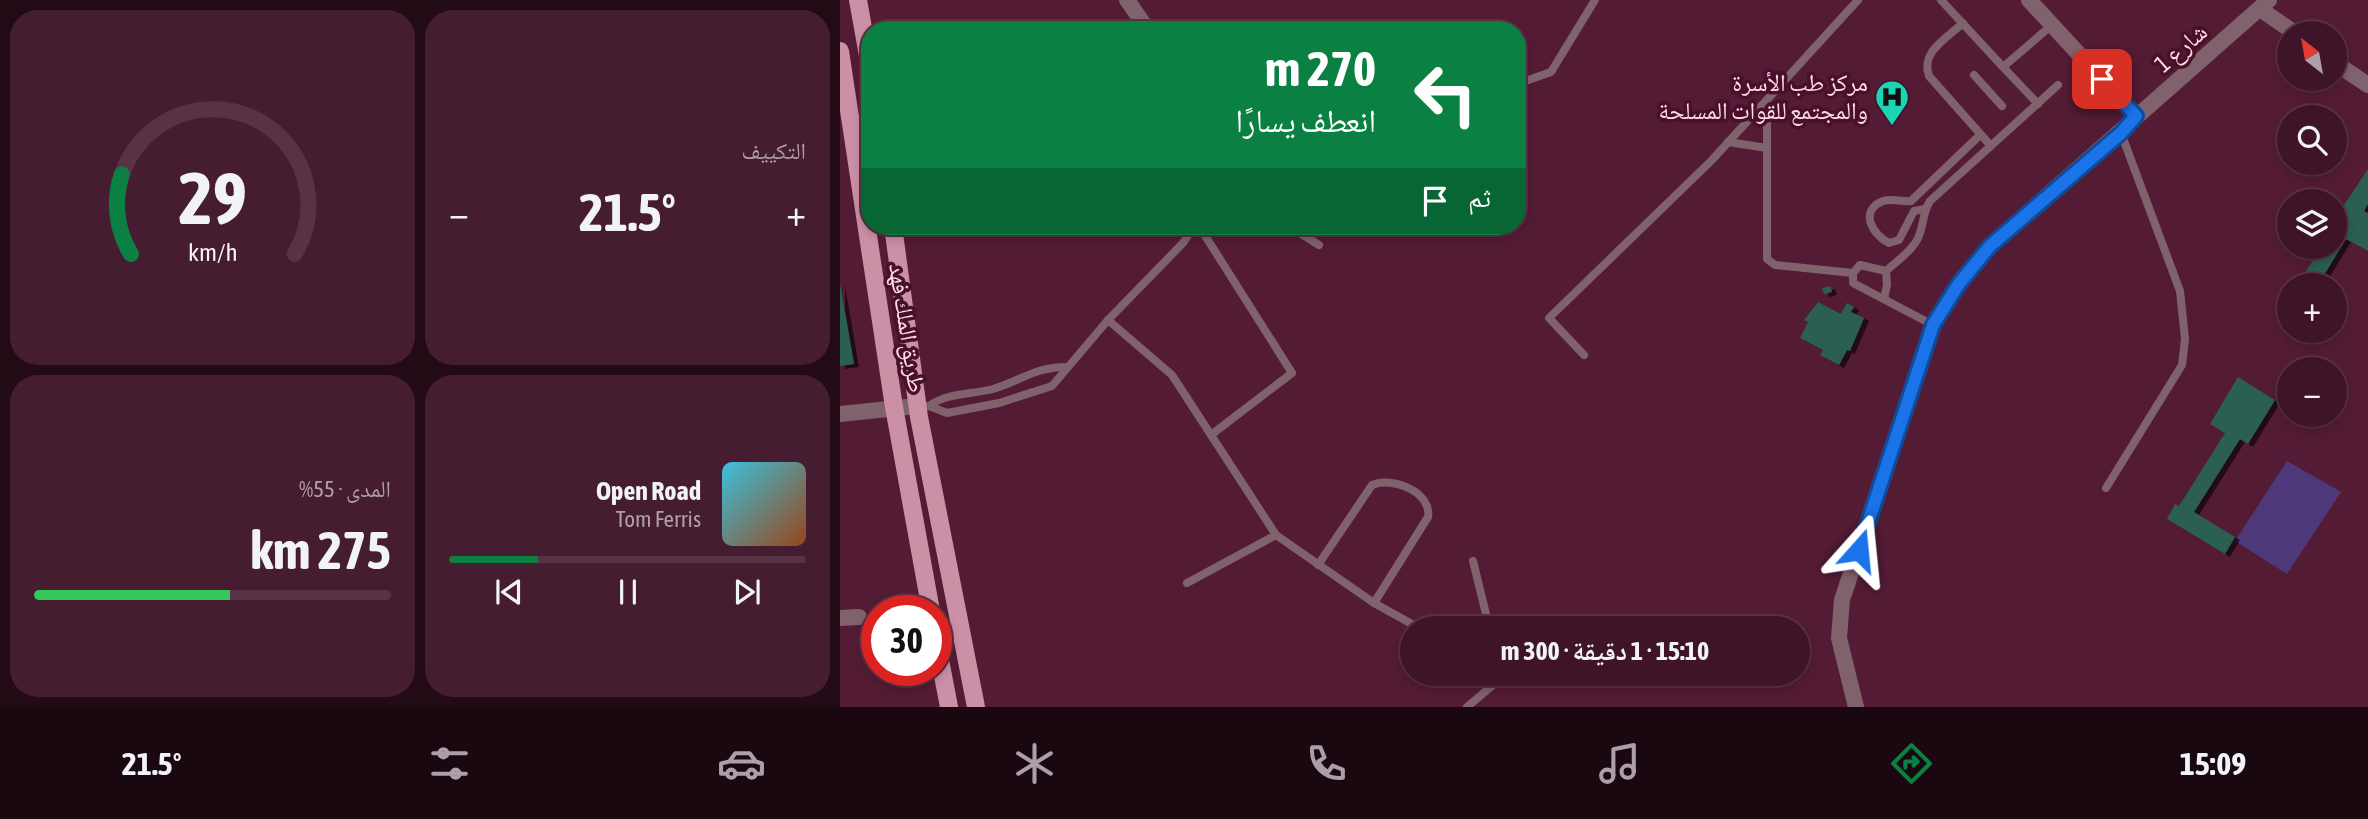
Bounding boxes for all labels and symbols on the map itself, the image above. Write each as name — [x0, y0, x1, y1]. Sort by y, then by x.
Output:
street label: شارع 1 — [2149, 18, 2214, 79]
north arrow — [2277, 21, 2347, 91]
pin — [2072, 49, 2132, 109]
place label: مركز طب الأسرة والمجتمع للقوات المسلحة — [1658, 69, 1868, 126]
hospital icon: مركز طب الأسرة والمجتمع للقوات المسلحة — [1873, 78, 1911, 127]
street label: طريق الملك فهد — [883, 261, 931, 395]
position arrow — [1822, 513, 1896, 587]
speed limit sign: 30 — [861, 595, 952, 686]

